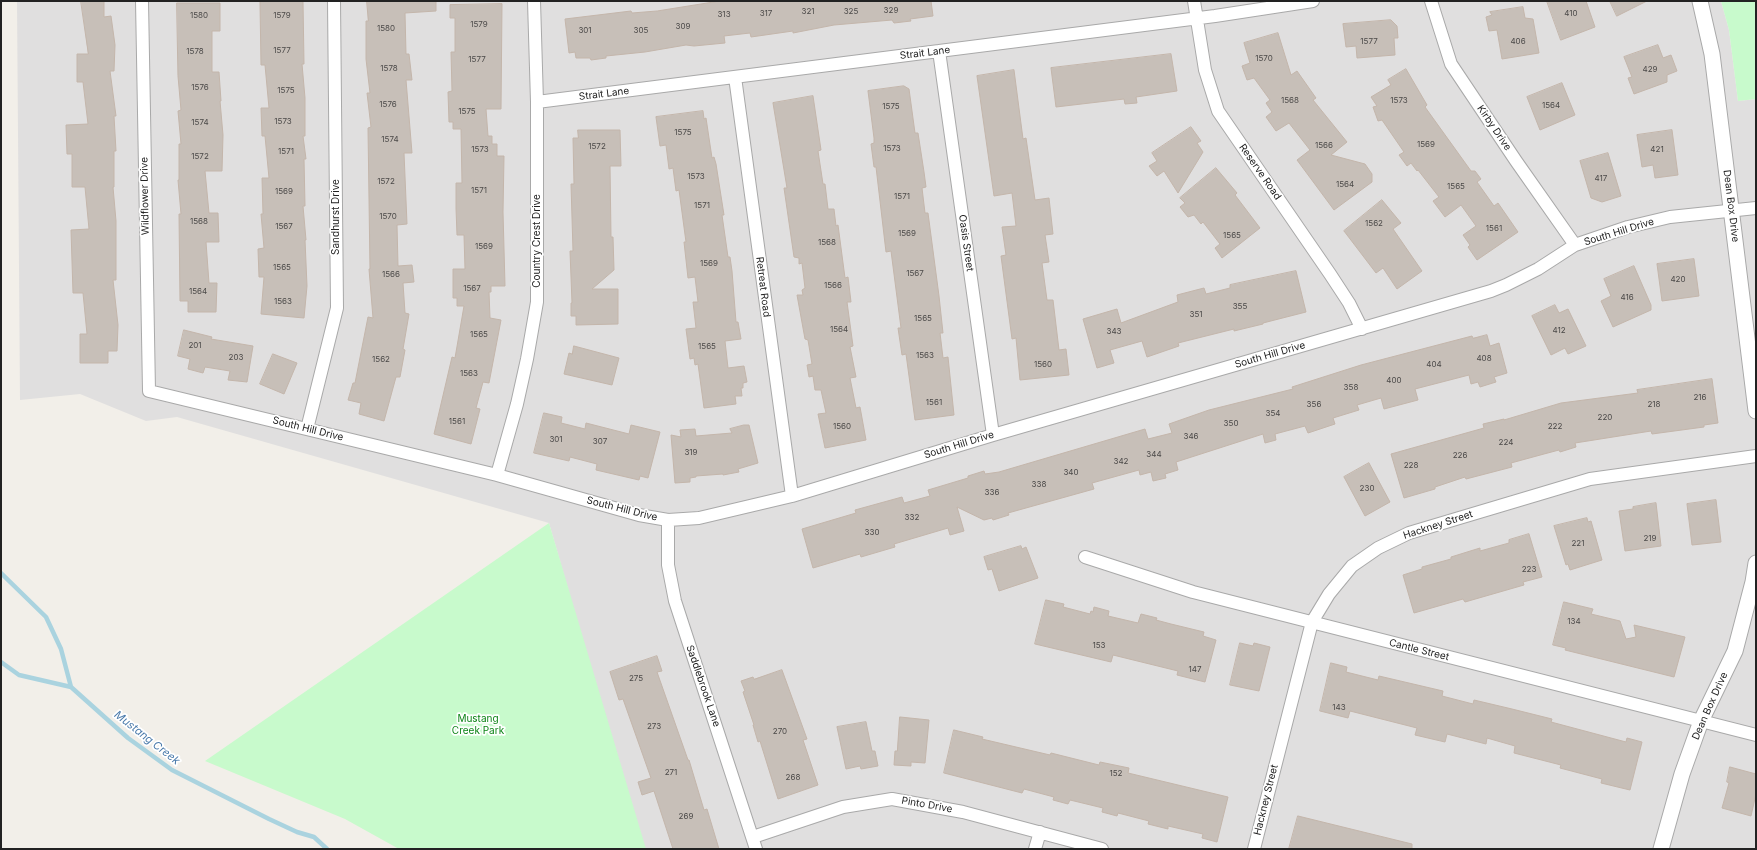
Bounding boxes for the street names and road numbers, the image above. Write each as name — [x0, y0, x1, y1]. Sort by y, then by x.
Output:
street label: Strait Lane — [899, 44, 951, 62]
street label: Strait Lane — [578, 85, 630, 103]
street label: Kirby Drive — [1474, 103, 1514, 153]
street label: Reserve Road — [1236, 142, 1284, 202]
street label: Wildflower Drive — [138, 157, 152, 235]
street label: Dean Box Drive — [1721, 169, 1741, 243]
street label: Sandhurst Drive — [330, 179, 342, 255]
street label: Country Crest Drive — [531, 194, 543, 288]
street label: Oasis Street — [956, 214, 976, 272]
street label: South Hill Drive — [1583, 216, 1655, 248]
street label: Retreat Road — [753, 256, 773, 318]
street label: South Hill Drive — [1233, 339, 1307, 371]
street label: South Hill Drive — [271, 414, 345, 444]
street label: South Hill Drive — [923, 429, 995, 461]
street label: South Hill Drive — [585, 494, 659, 524]
street label: Hackney Street — [1402, 508, 1474, 542]
street label: Cantle Street — [1388, 637, 1450, 663]
street label: Saddlebrook Lane — [683, 644, 723, 728]
street label: Dean Box Drive — [1690, 670, 1730, 742]
street label: Hackney Street — [1251, 763, 1281, 837]
street label: Pinto Drive — [901, 795, 953, 815]

